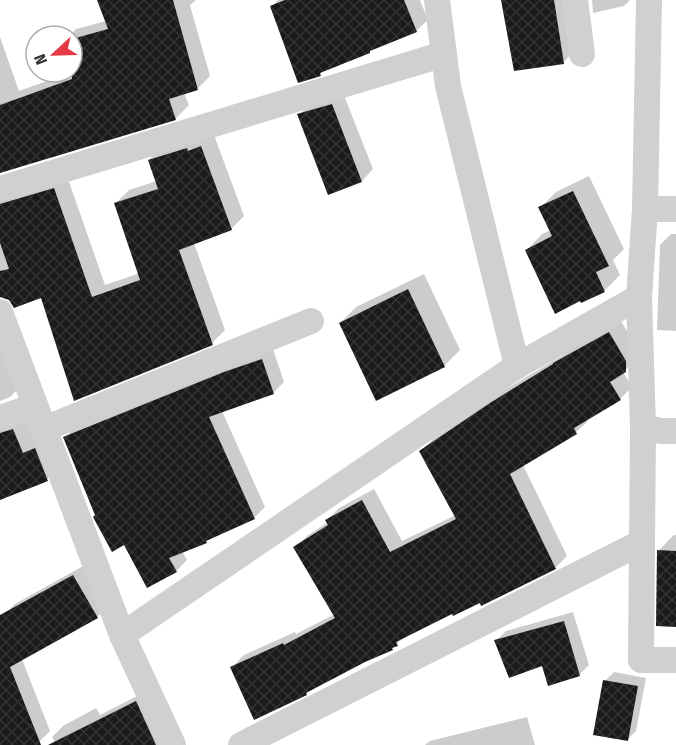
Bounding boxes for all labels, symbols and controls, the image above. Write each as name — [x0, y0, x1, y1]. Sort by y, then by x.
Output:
north arrow — [24, 24, 84, 84]
text: N — [30, 51, 51, 67]

